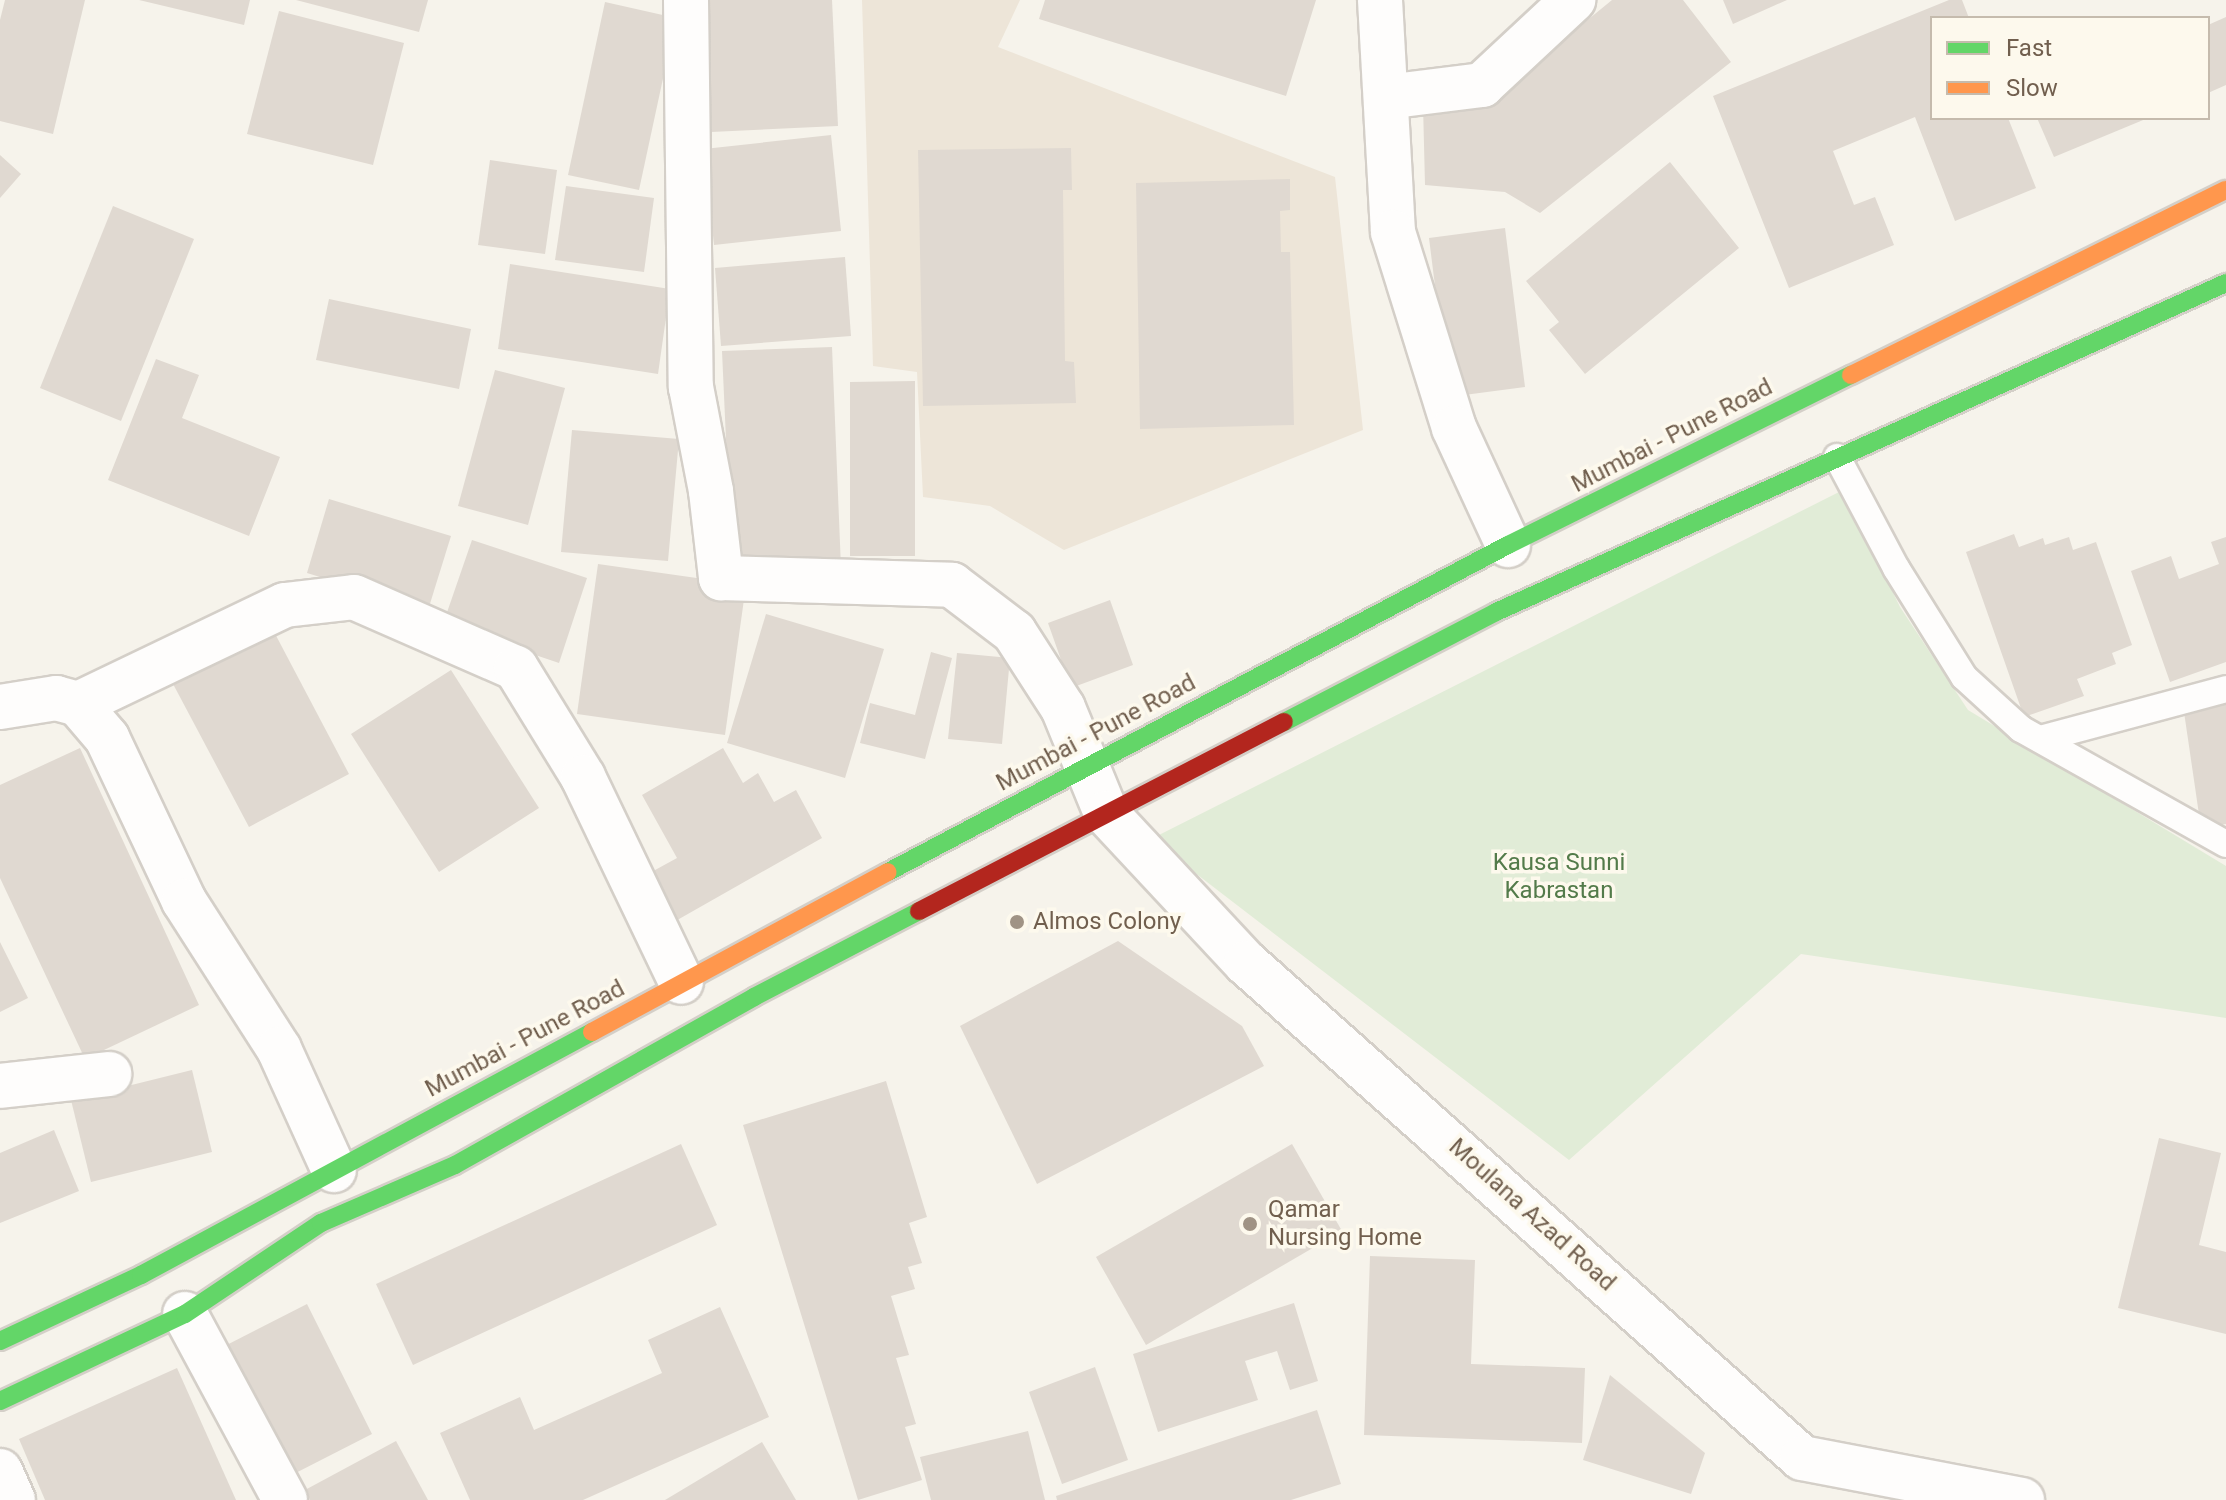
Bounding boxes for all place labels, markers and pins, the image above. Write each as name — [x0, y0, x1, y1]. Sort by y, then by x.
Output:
place label: Almos Colony — [1033, 908, 1181, 936]
marker: Almos Colony — [1008, 913, 1026, 931]
place label: Qamar Nursing Home — [1268, 1196, 1422, 1252]
marker: Qamar Nursing Home — [1239, 1213, 1261, 1235]

